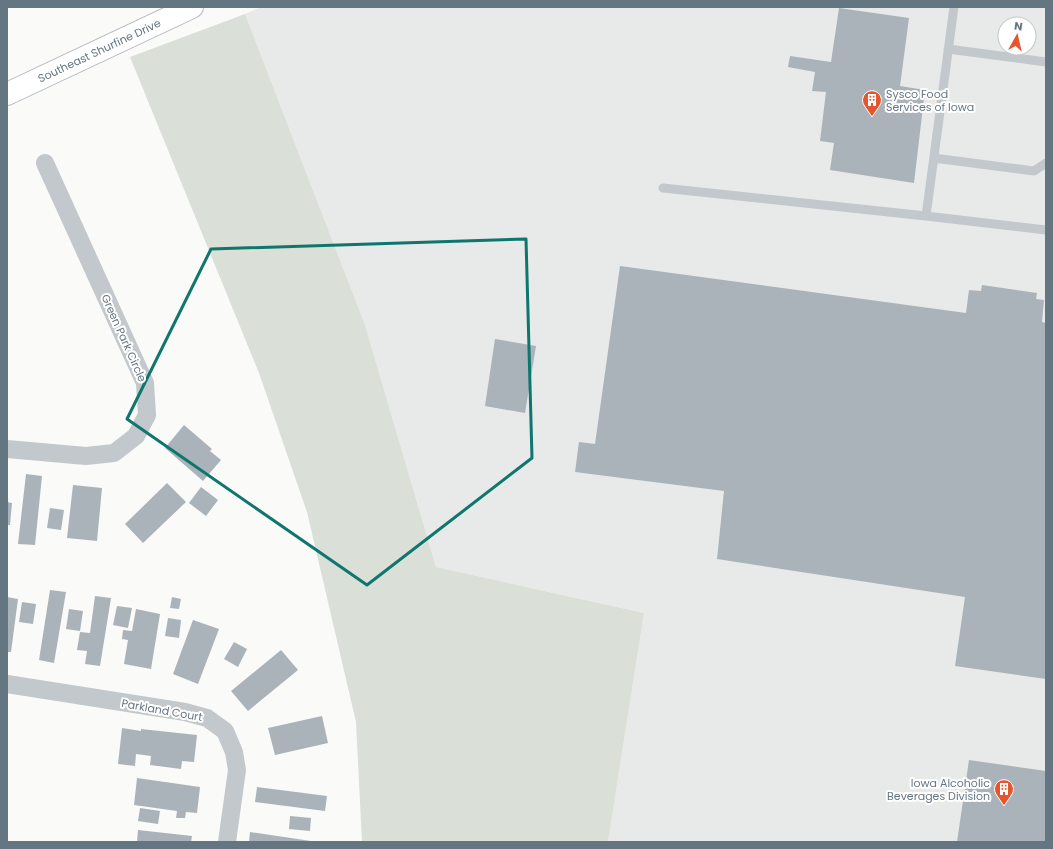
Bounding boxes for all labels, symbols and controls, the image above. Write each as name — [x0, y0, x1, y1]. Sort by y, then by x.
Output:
street label: Southeast Shurfine Drive — [35, 15, 164, 86]
north arrow — [997, 16, 1037, 56]
text: N — [1013, 18, 1024, 35]
place label: Sysco Food Services of Iowa — [886, 86, 974, 115]
building icon: Sysco Food Services of Iowa — [861, 89, 883, 117]
street label: Green Park Circle — [98, 292, 151, 384]
street label: Parkland Court — [120, 695, 204, 725]
place label: Iowa Alcoholic Beverages Division — [887, 775, 990, 804]
building icon: Iowa Alcoholic Beverages Division — [993, 778, 1015, 806]

